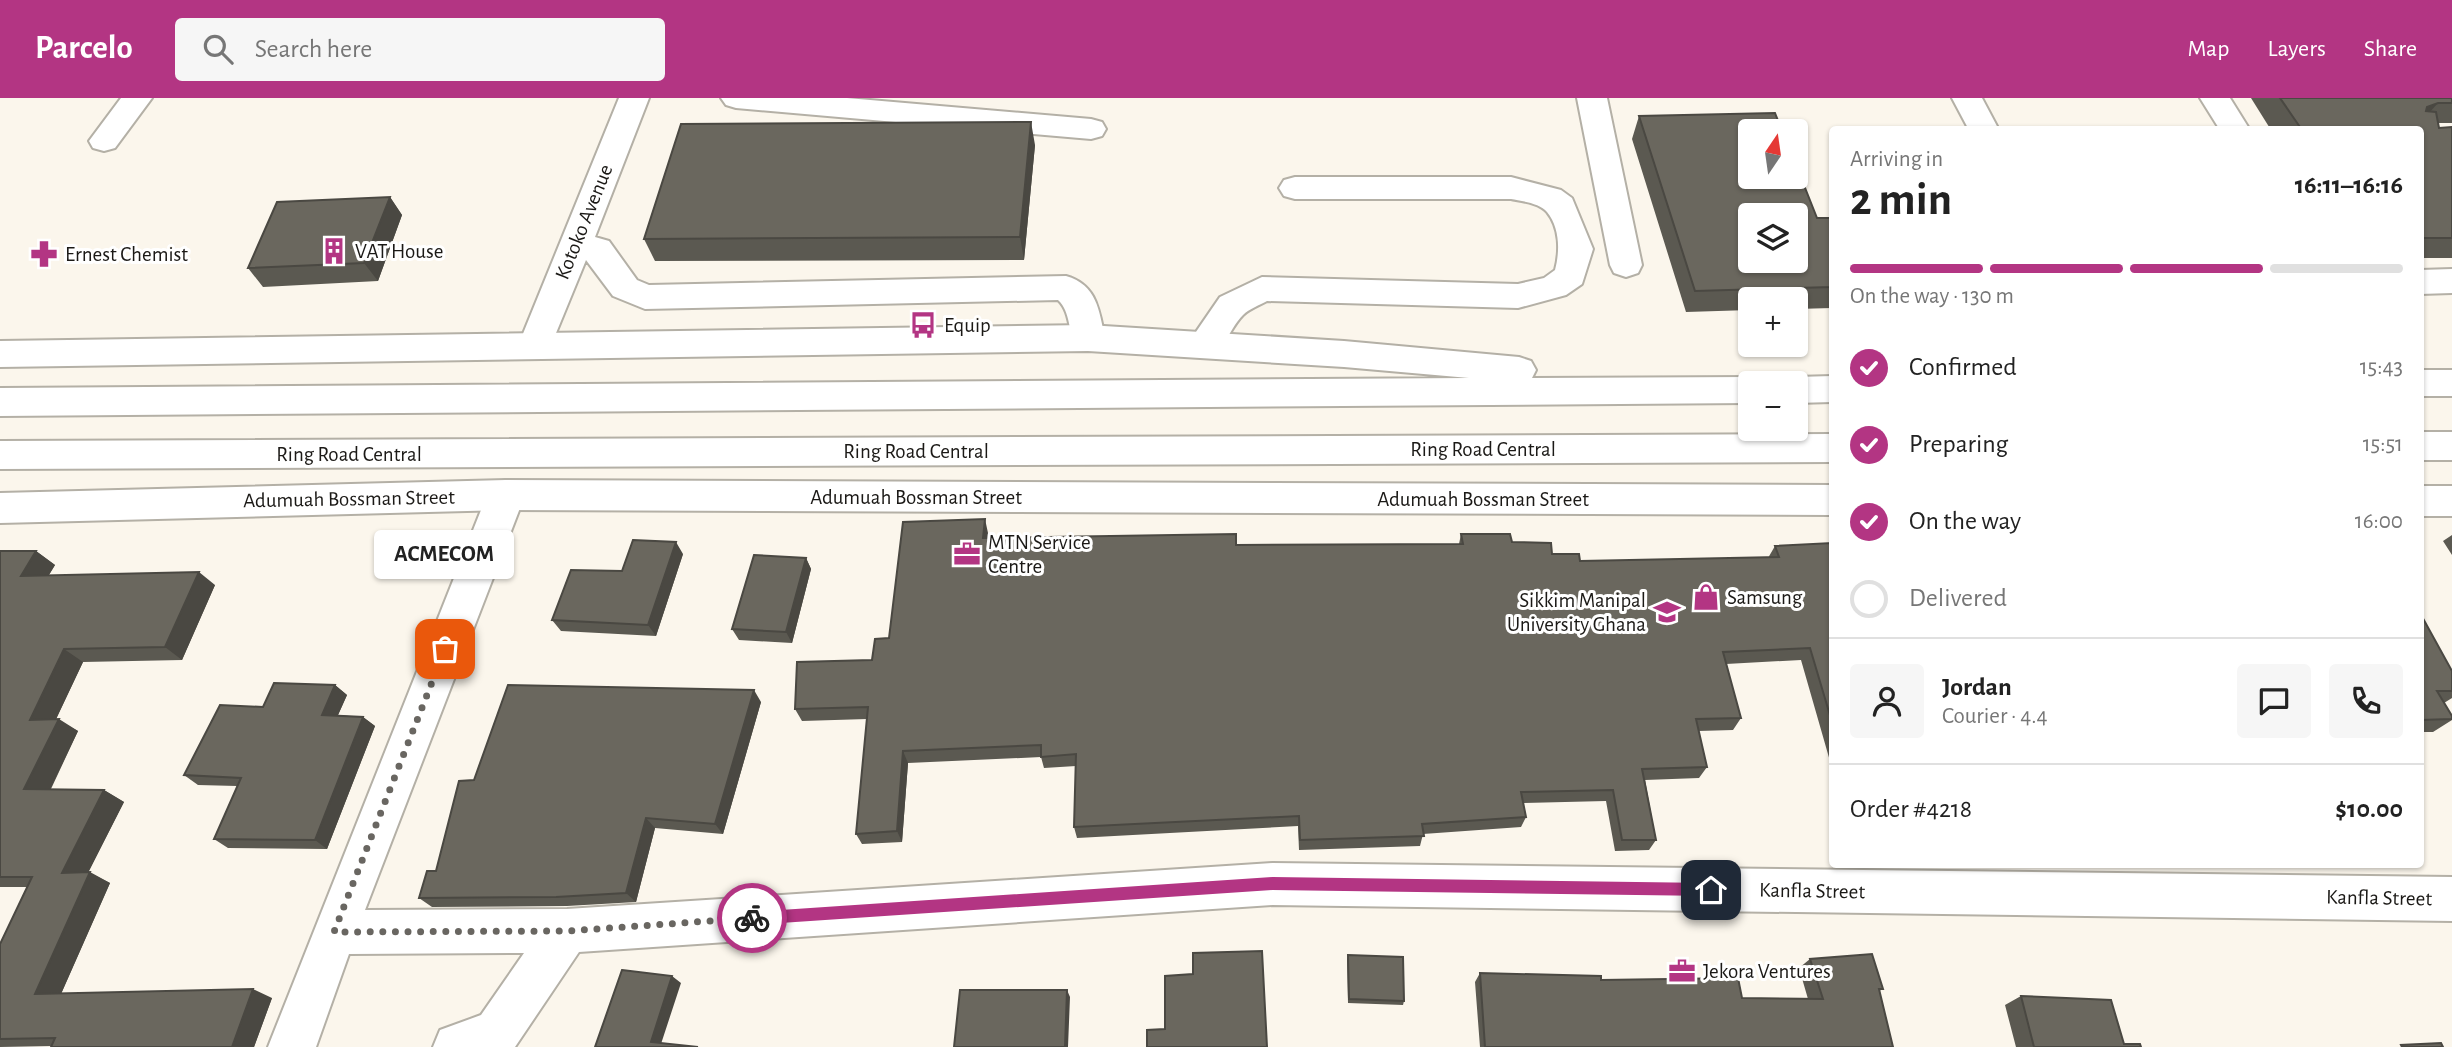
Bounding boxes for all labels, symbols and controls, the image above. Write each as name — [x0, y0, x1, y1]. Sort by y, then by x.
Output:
search box — [175, 18, 665, 81]
icon: search — [199, 30, 237, 68]
text: Parcelo — [35, 32, 133, 65]
text: Search here — [255, 36, 372, 62]
text: Map — [2187, 37, 2229, 61]
text: Layers — [2267, 37, 2326, 61]
text: Share — [2364, 37, 2417, 61]
north arrow — [1738, 119, 1808, 189]
map controls — [1738, 119, 1808, 441]
text: Arriving in — [1850, 148, 1943, 171]
street label: Kotoko Avenue — [551, 161, 617, 283]
text: 16:11–16:16 — [2295, 172, 2403, 198]
text: 2 min — [1850, 177, 1952, 223]
button: layers — [1738, 203, 1808, 273]
building icon: VAT House — [319, 236, 349, 266]
pharmacy icon: Ernest Chemist — [29, 239, 59, 269]
place label: VAT House — [355, 241, 444, 262]
place label: Ernest Chemist — [65, 244, 188, 265]
text: On the way · 130 m — [1850, 285, 2014, 308]
button: + — [1738, 287, 1808, 357]
bus stop icon: Equip — [908, 310, 938, 340]
place label: Equip — [944, 315, 991, 336]
icon: check — [1850, 349, 1888, 387]
text: Confirmed — [1909, 354, 2017, 380]
text: 15:43 — [2360, 356, 2403, 379]
button: − — [1738, 371, 1808, 441]
icon: check — [1850, 426, 1888, 464]
text: Preparing — [1909, 431, 2008, 457]
text: 15:51 — [2363, 433, 2403, 456]
street label: Ring Road Central — [1410, 439, 1556, 460]
street label: Ring Road Central — [843, 441, 989, 462]
street label: Ring Road Central — [276, 444, 422, 465]
street label: Adumuah Bossman Street — [243, 487, 455, 511]
street label: Adumuah Bossman Street — [810, 487, 1022, 508]
street label: Adumuah Bossman Street — [1377, 489, 1589, 510]
icon: check — [1850, 503, 1888, 541]
text: On the way — [1909, 508, 2021, 534]
text: 16:00 — [2355, 510, 2403, 533]
callout: ACMECOM — [375, 530, 515, 579]
place label: MTN Service Centre — [988, 532, 1091, 577]
office icon: MTN Service Centre — [952, 539, 982, 569]
text: ACMECOM — [394, 543, 494, 566]
shop icon: Samsung — [1691, 582, 1721, 612]
text: Delivered — [1909, 585, 2007, 611]
place label: Samsung — [1727, 587, 1803, 608]
place label: Sikkim Manipal University Ghana — [1507, 590, 1646, 635]
school or university icon: Sikkim Manipal University Ghana — [1652, 597, 1682, 627]
pin — [415, 619, 475, 679]
icon: bag — [426, 630, 464, 668]
button: person — [1850, 664, 1924, 738]
button: chat — [2237, 664, 2311, 738]
button: phone — [2329, 664, 2403, 738]
text: Jordan — [1942, 674, 2012, 700]
text: Courier · 4.4 — [1942, 705, 2048, 728]
text: Order #4218 — [1850, 796, 1972, 822]
text: $10.00 — [2335, 796, 2403, 822]
pin — [1681, 860, 1741, 920]
icon: home — [1692, 871, 1730, 909]
street label: Kanfla Street — [1759, 880, 1865, 902]
courier — [717, 883, 787, 953]
street label: Kanfla Street — [2326, 887, 2432, 909]
icon: bike — [733, 899, 771, 937]
office icon: Jekora Ventures — [1667, 956, 1697, 986]
place label: Jekora Ventures — [1703, 961, 1831, 982]

